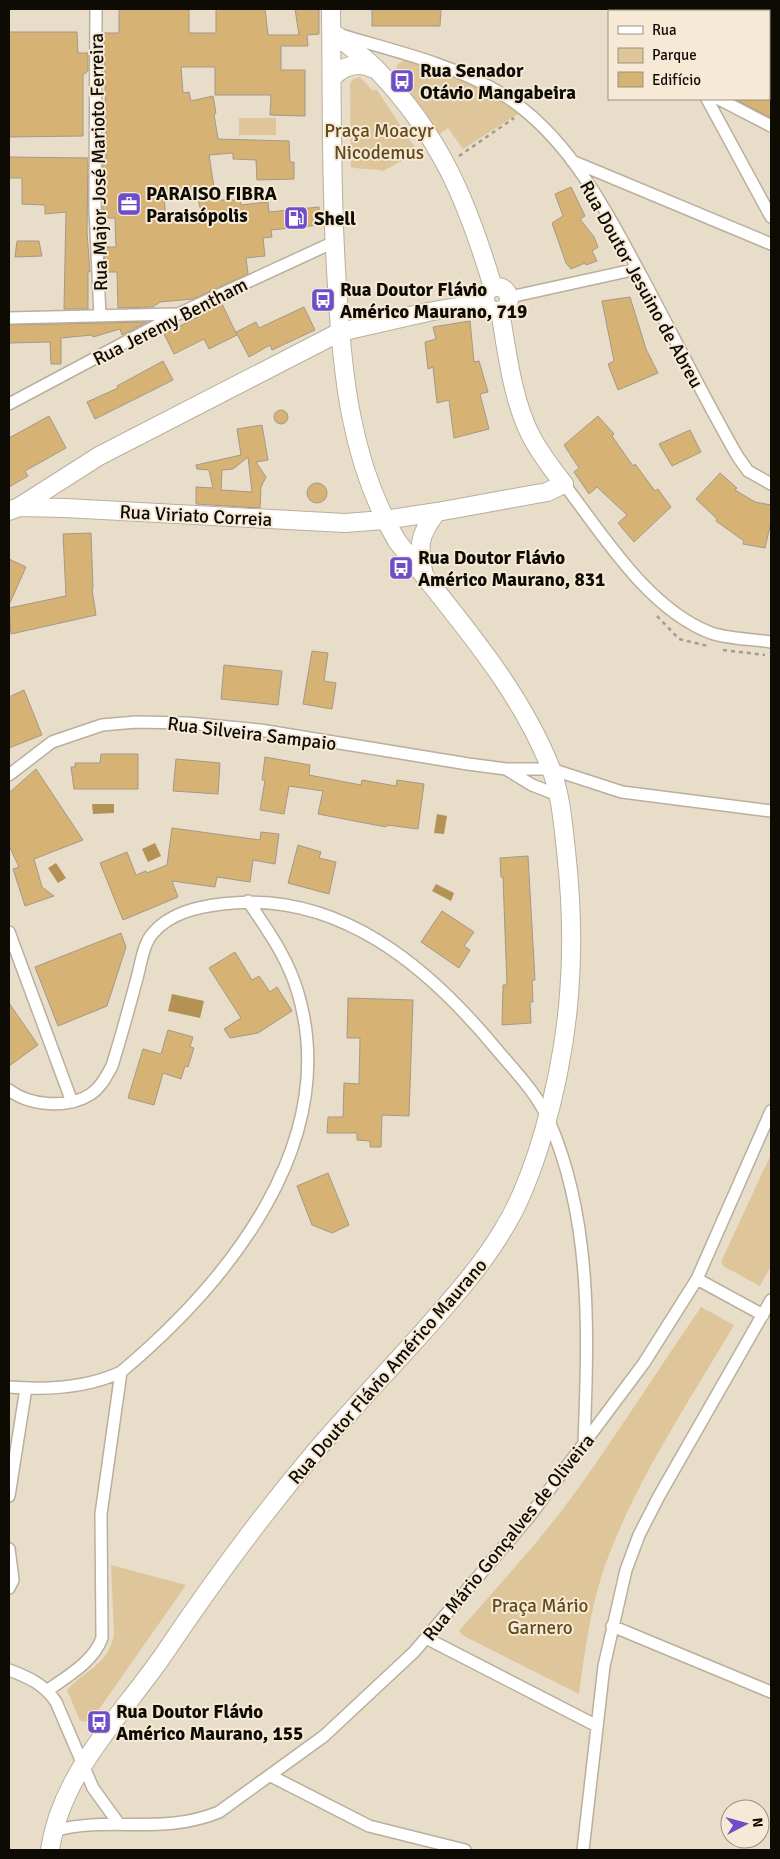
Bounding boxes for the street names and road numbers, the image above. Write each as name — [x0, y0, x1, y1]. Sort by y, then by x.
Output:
street label: Rua Major José Marioto Ferreira — [85, 33, 113, 291]
street label: Rua Doutor Jesuino de Abreu — [574, 177, 708, 392]
street label: Rua Jeremy Bentham — [89, 273, 252, 371]
street label: Rua Viriato Correia — [119, 500, 273, 532]
street label: Rua Silveira Sampaio — [166, 712, 338, 756]
street label: Rua Doutor Flávio Américo Maurano — [283, 1254, 493, 1490]
street label: Rua Mário Gonçalves de Oliveira — [418, 1429, 600, 1646]

